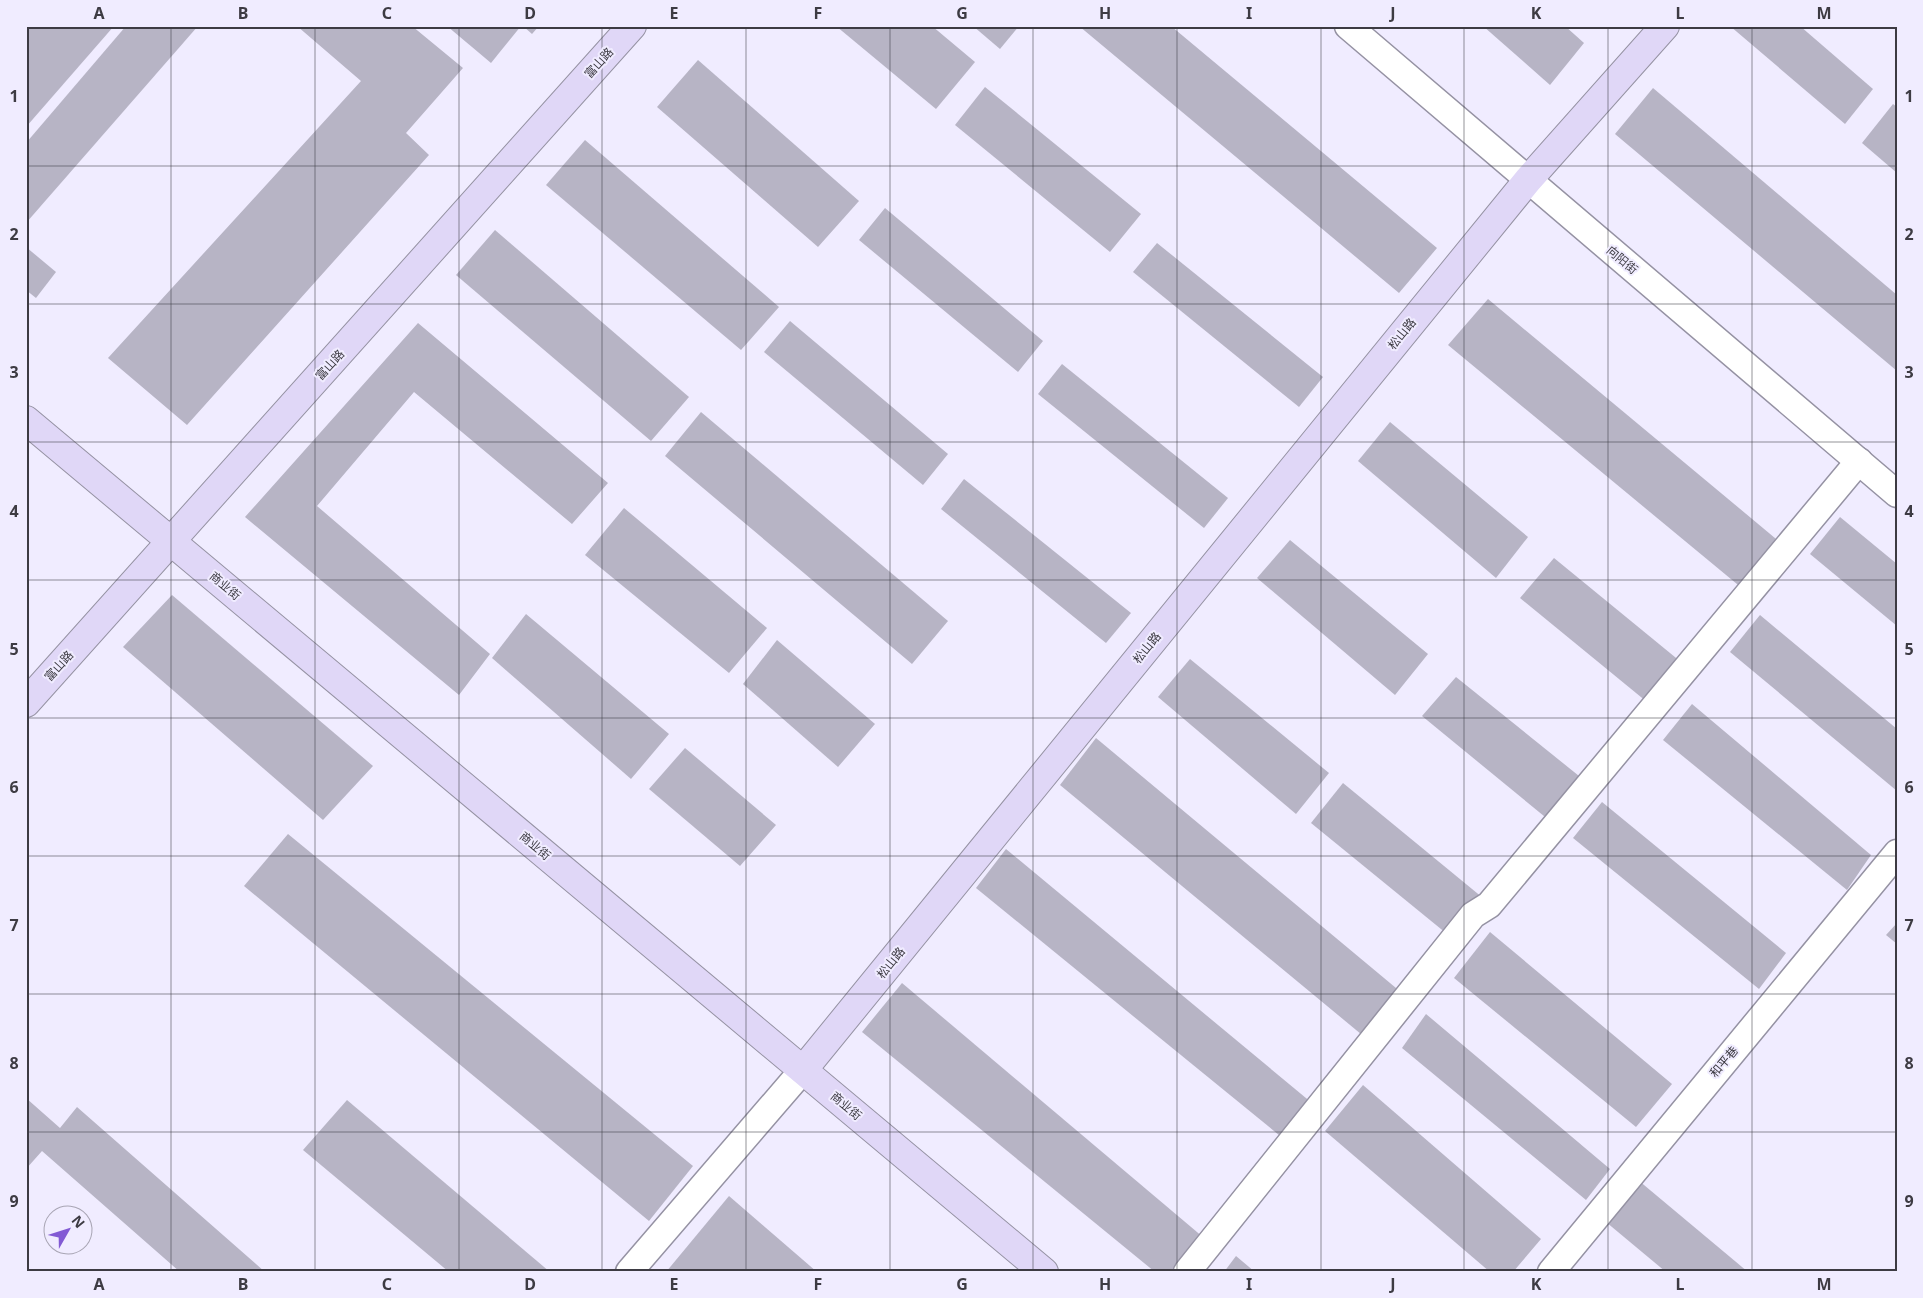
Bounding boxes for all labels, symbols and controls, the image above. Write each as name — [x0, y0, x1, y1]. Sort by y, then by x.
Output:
text: A — [93, 2, 105, 24]
text: B — [238, 2, 248, 24]
text: C — [382, 2, 392, 24]
text: D — [524, 2, 536, 24]
text: E — [670, 2, 679, 24]
text: F — [814, 2, 822, 24]
text: G — [956, 2, 968, 24]
text: H — [1099, 2, 1111, 24]
text: I — [1246, 2, 1252, 24]
text: J — [1388, 2, 1396, 24]
text: K — [1531, 2, 1542, 24]
text: L — [1676, 2, 1685, 24]
text: M — [1816, 2, 1832, 24]
street label: 富山路 — [580, 44, 617, 82]
text: 1 — [9, 85, 19, 107]
text: 1 — [1904, 85, 1914, 107]
text: 2 — [9, 223, 19, 245]
text: 2 — [1904, 223, 1914, 245]
street label: 向阳街 — [1603, 242, 1642, 278]
street label: 松山路 — [1384, 314, 1420, 353]
street label: 富山路 — [311, 346, 348, 384]
text: 3 — [9, 361, 19, 383]
text: 3 — [1904, 361, 1914, 383]
text: 4 — [9, 500, 19, 522]
text: 4 — [1904, 500, 1914, 522]
street label: 商业街 — [206, 568, 245, 604]
street label: 松山路 — [1129, 628, 1165, 667]
text: 5 — [9, 638, 19, 660]
text: 5 — [1904, 638, 1914, 660]
street label: 富山路 — [40, 647, 77, 685]
text: 6 — [9, 776, 19, 798]
text: 6 — [1904, 776, 1914, 798]
street label: 商业街 — [516, 828, 555, 864]
text: 7 — [9, 914, 19, 936]
text: 7 — [1904, 914, 1914, 936]
street label: 松山路 — [873, 943, 909, 982]
street label: 和平巷 — [1706, 1042, 1742, 1081]
text: 8 — [9, 1052, 19, 1074]
text: 8 — [1904, 1052, 1914, 1074]
street label: 商业街 — [827, 1088, 866, 1124]
text: 9 — [9, 1190, 19, 1212]
text: 9 — [1904, 1190, 1914, 1212]
north arrow — [42, 1206, 92, 1256]
text: N — [68, 1211, 89, 1232]
text: A — [93, 1273, 105, 1295]
text: B — [238, 1273, 248, 1295]
text: C — [382, 1273, 392, 1295]
text: D — [524, 1273, 536, 1295]
text: E — [670, 1273, 679, 1295]
text: F — [814, 1273, 822, 1295]
text: G — [956, 1273, 968, 1295]
text: H — [1099, 1273, 1111, 1295]
text: I — [1246, 1273, 1252, 1295]
text: J — [1388, 1273, 1396, 1295]
text: K — [1531, 1273, 1542, 1295]
text: L — [1676, 1273, 1685, 1295]
text: M — [1816, 1273, 1832, 1295]

